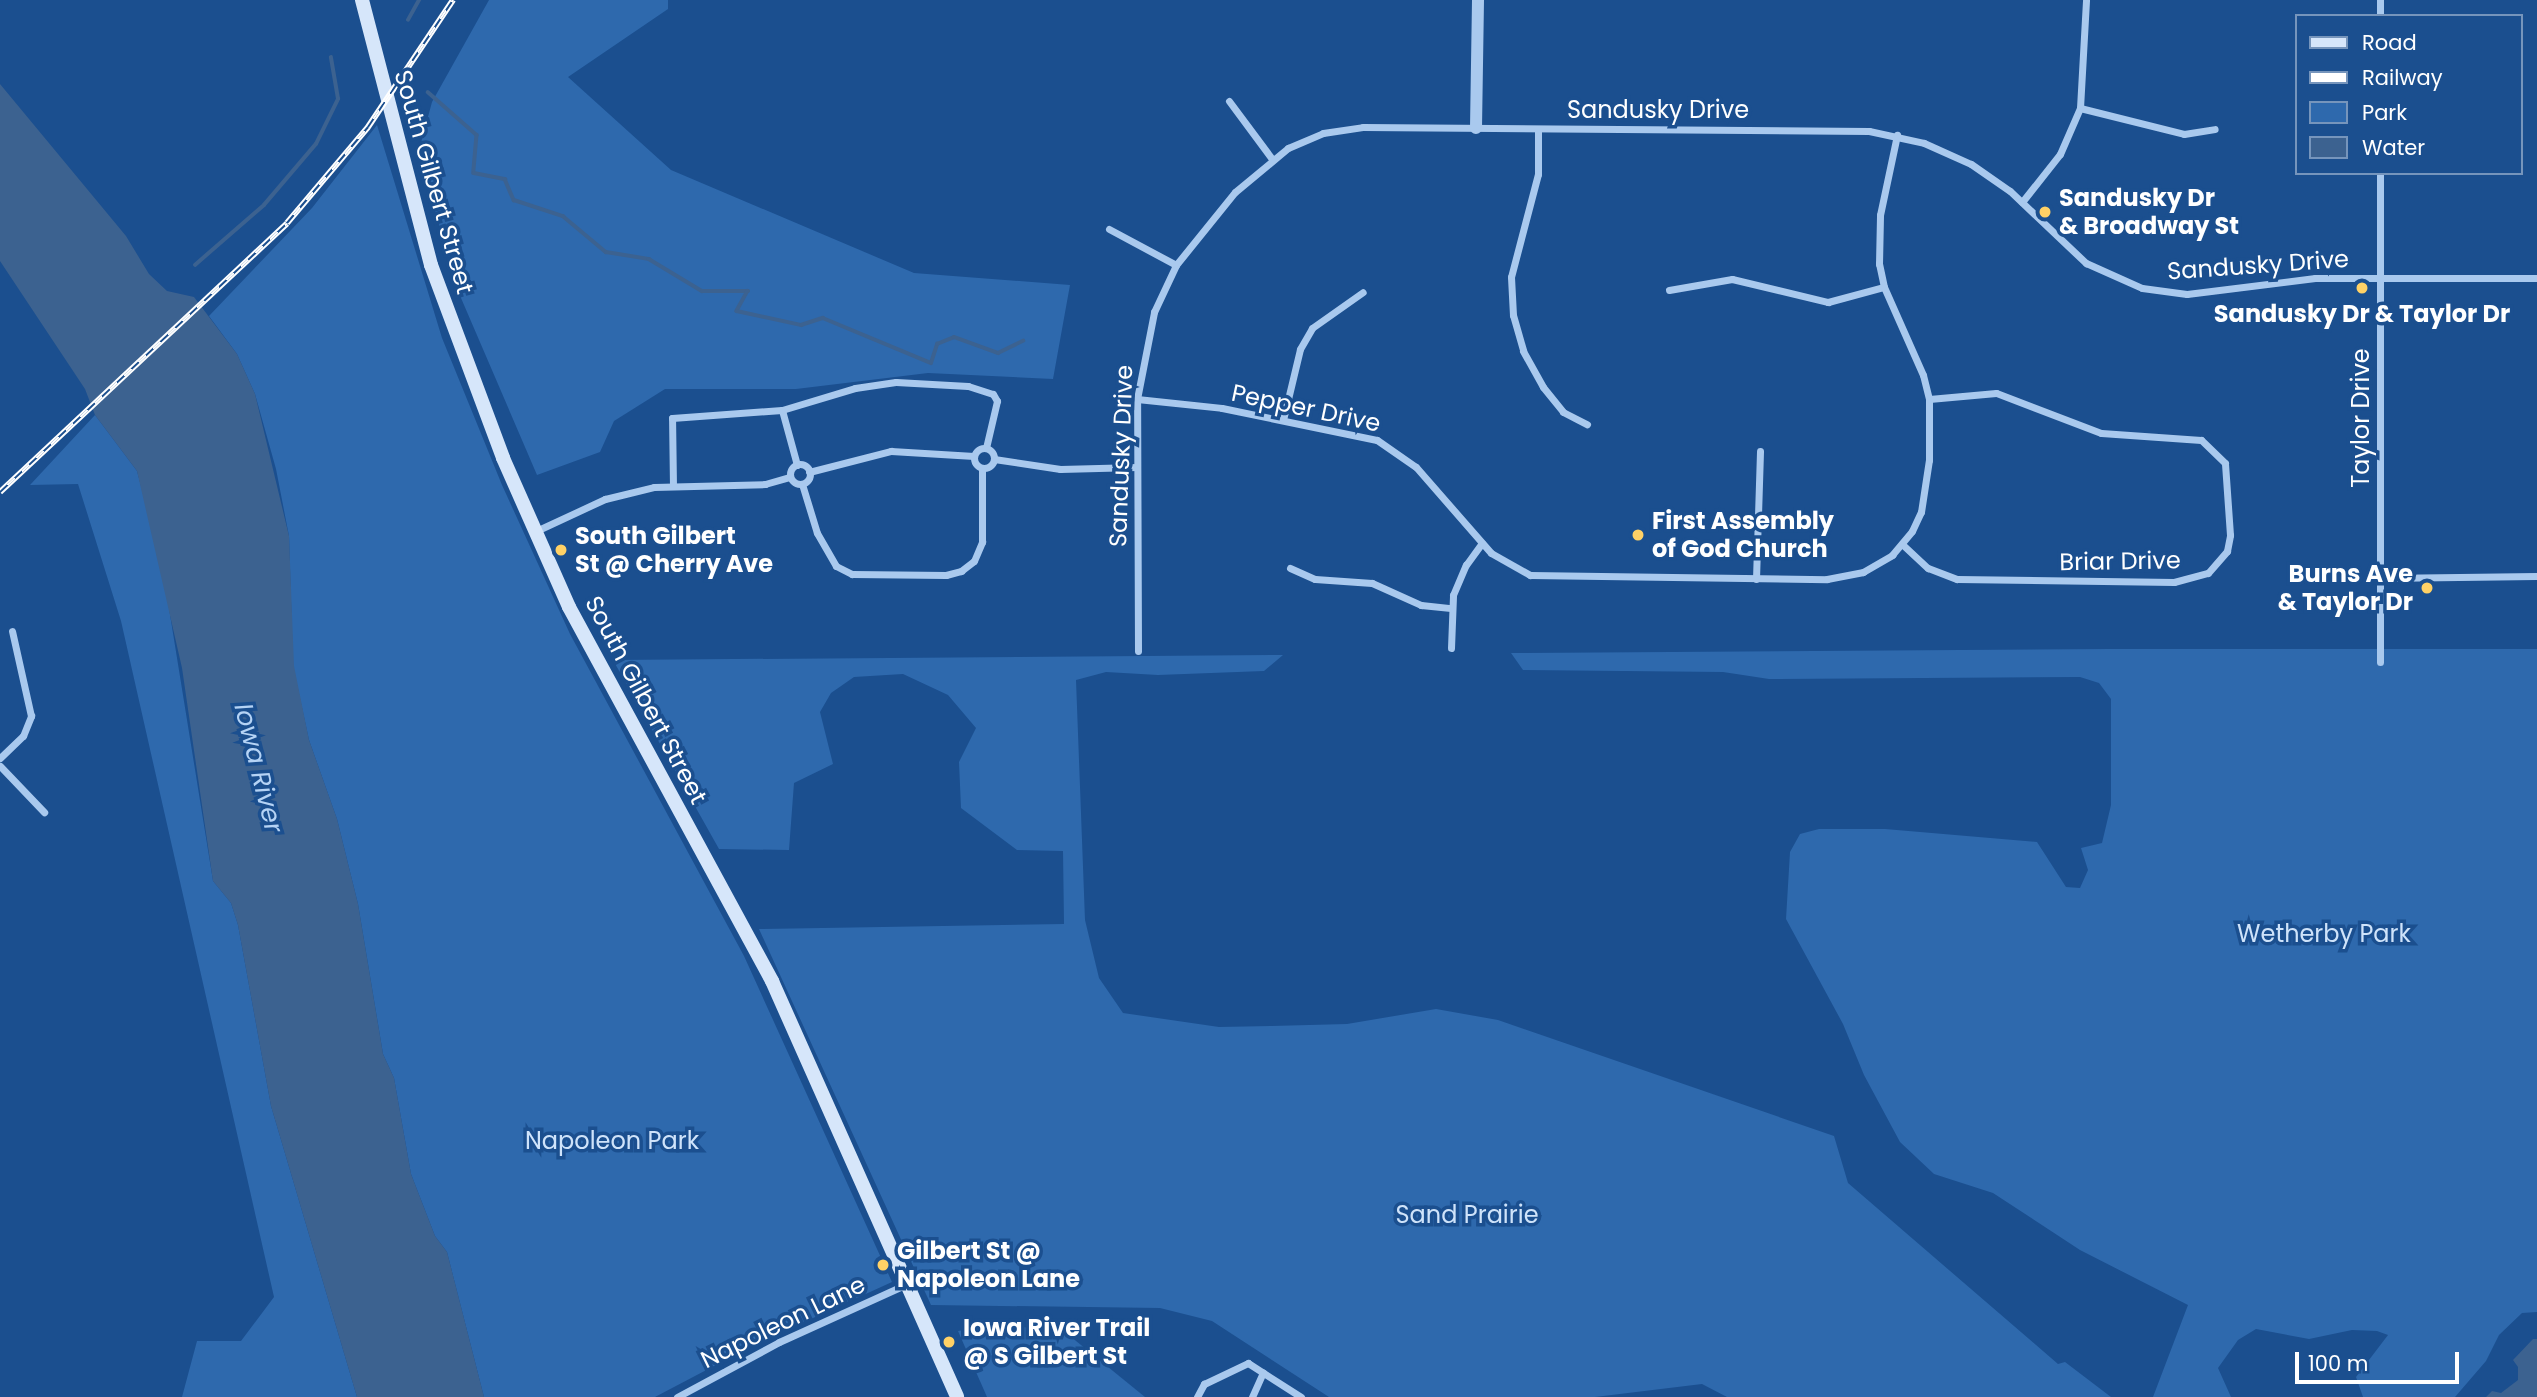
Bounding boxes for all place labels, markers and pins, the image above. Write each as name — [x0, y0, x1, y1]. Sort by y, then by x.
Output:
place label: Sandusky Dr & Broadway St — [2059, 184, 2239, 240]
marker: Sandusky Dr & Broadway St — [2037, 204, 2053, 220]
marker: Sandusky Dr & Taylor Dr — [2354, 280, 2370, 296]
place label: Sandusky Dr & Taylor Dr — [2214, 300, 2510, 328]
place label: First Assembly of God Church — [1652, 507, 1834, 563]
place label: South Gilbert St @ Cherry Ave — [575, 522, 773, 578]
marker: First Assembly of God Church — [1630, 527, 1646, 543]
marker: South Gilbert St @ Cherry Ave — [553, 542, 569, 558]
place label: Burns Ave & Taylor Dr — [2278, 560, 2413, 616]
marker: Burns Ave & Taylor Dr — [2419, 580, 2435, 596]
place label: Gilbert St @ Napoleon Lane — [897, 1237, 1080, 1293]
marker: Gilbert St @ Napoleon Lane — [875, 1257, 891, 1273]
place label: Iowa River Trail @ S Gilbert St — [963, 1314, 1150, 1370]
marker: Iowa River Trail @ S Gilbert St — [941, 1334, 957, 1350]

